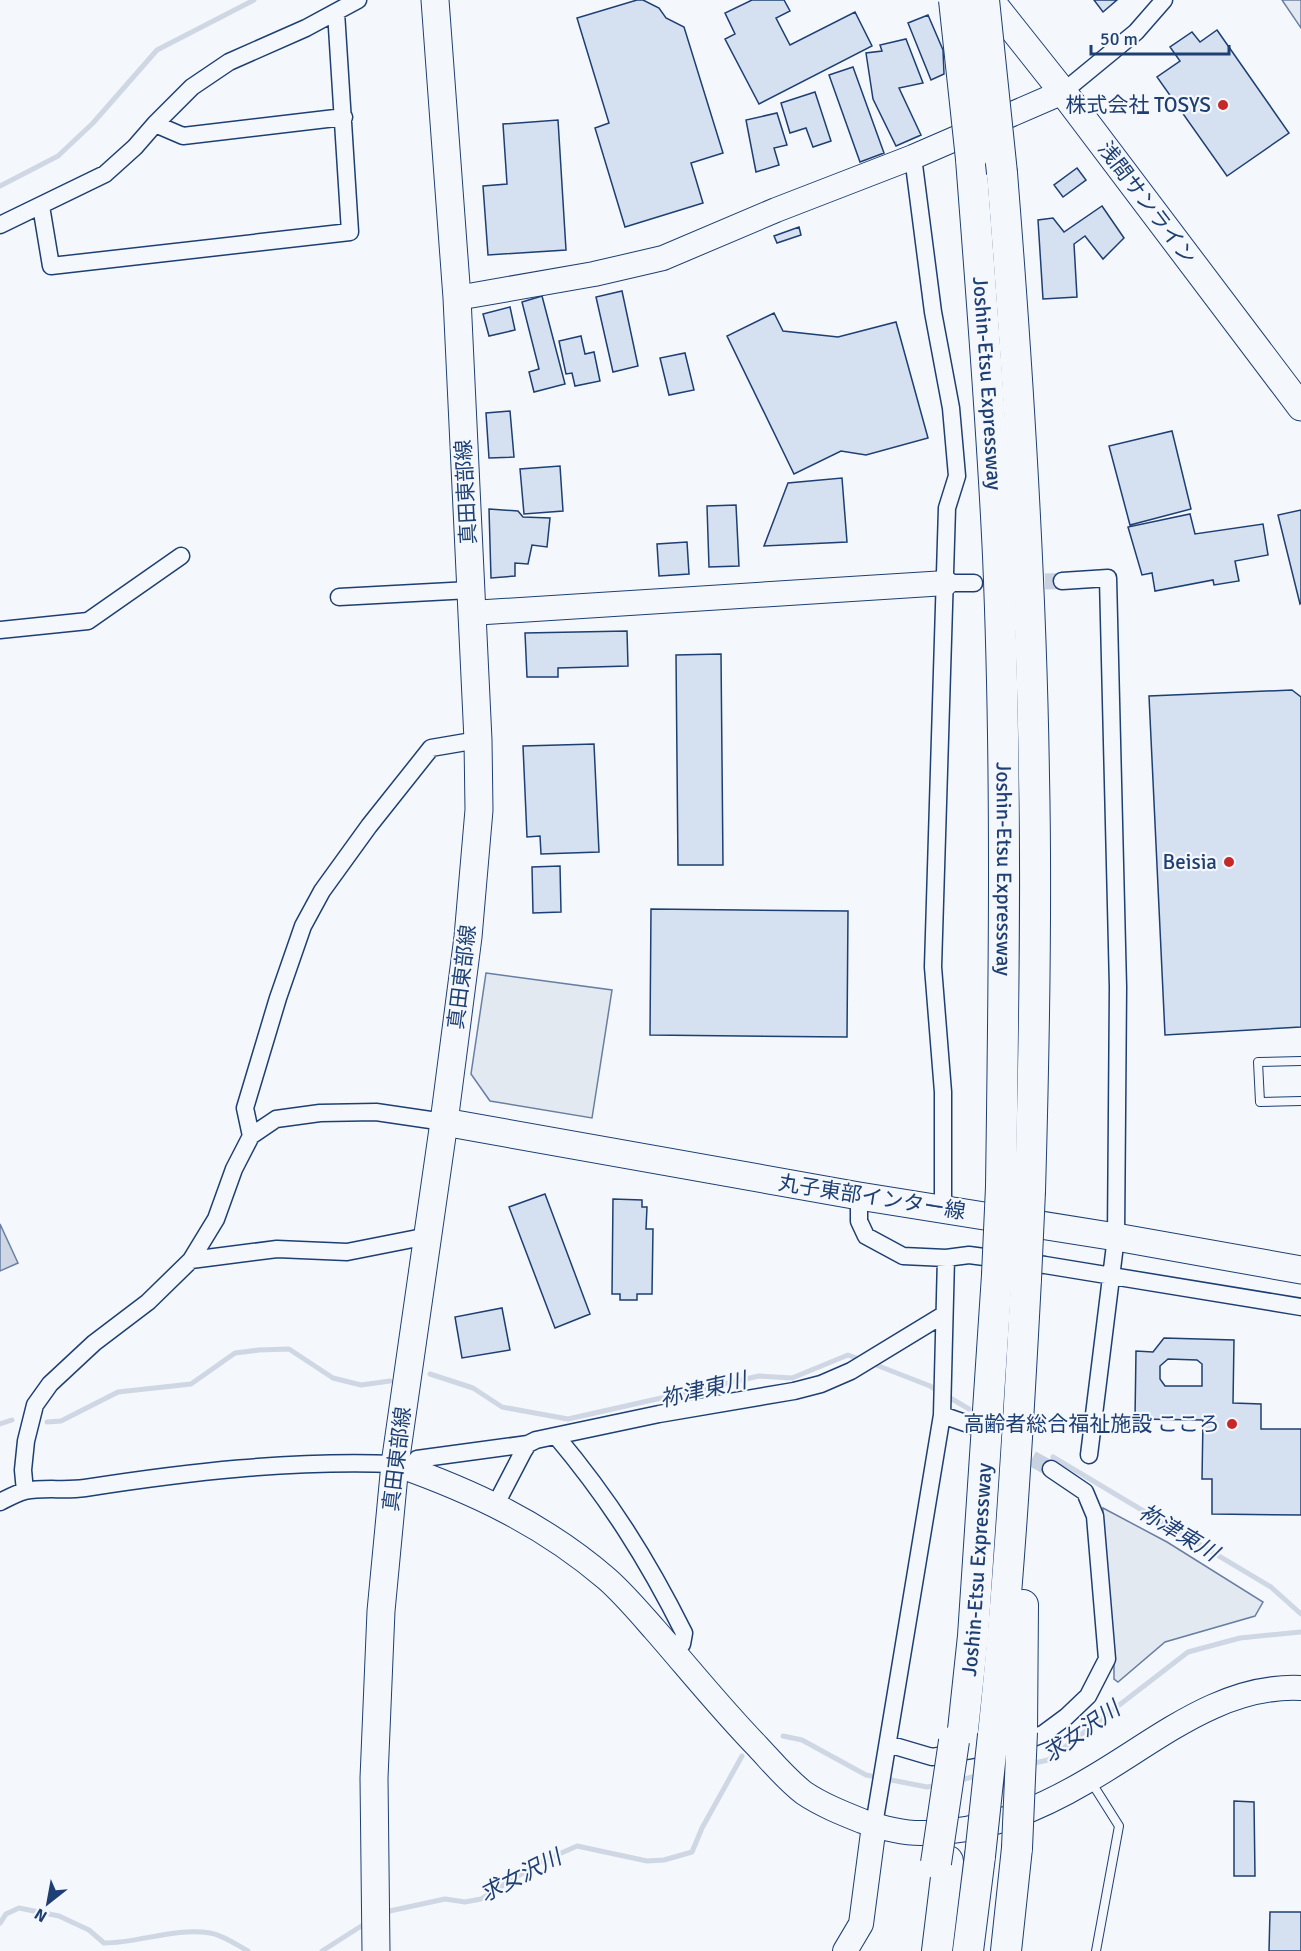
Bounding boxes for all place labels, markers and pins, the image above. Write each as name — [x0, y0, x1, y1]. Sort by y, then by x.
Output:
place label: 株式会社 TOSYS — [1065, 92, 1211, 118]
marker: 株式会社 TOSYS — [1216, 98, 1230, 112]
place label: Beisia — [1163, 849, 1217, 875]
marker: Beisia — [1222, 855, 1236, 869]
place label: 高齢者総合福祉施設 こころ — [963, 1411, 1220, 1437]
marker: 高齢者総合福祉施設 こころ — [1225, 1417, 1239, 1431]

